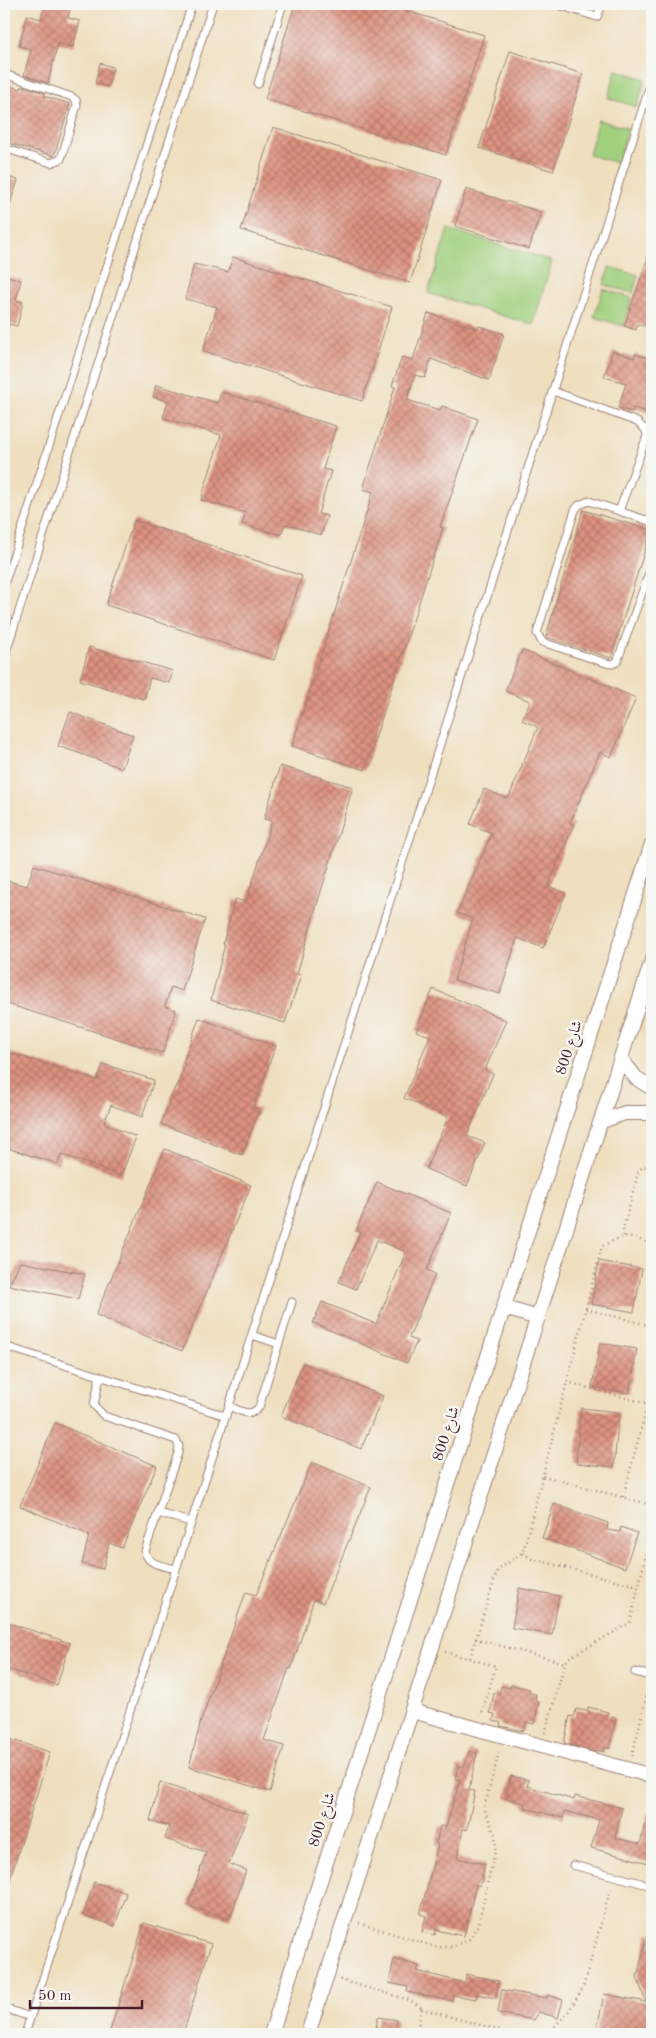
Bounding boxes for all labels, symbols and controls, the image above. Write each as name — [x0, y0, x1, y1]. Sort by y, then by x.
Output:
street label: شارع 800 — [554, 1019, 590, 1078]
street label: شارع 800 — [431, 1405, 467, 1464]
street label: شارع 800 — [307, 1791, 343, 1850]
scale bar — [30, 1978, 142, 2010]
text: 50 m — [38, 1989, 72, 2004]

